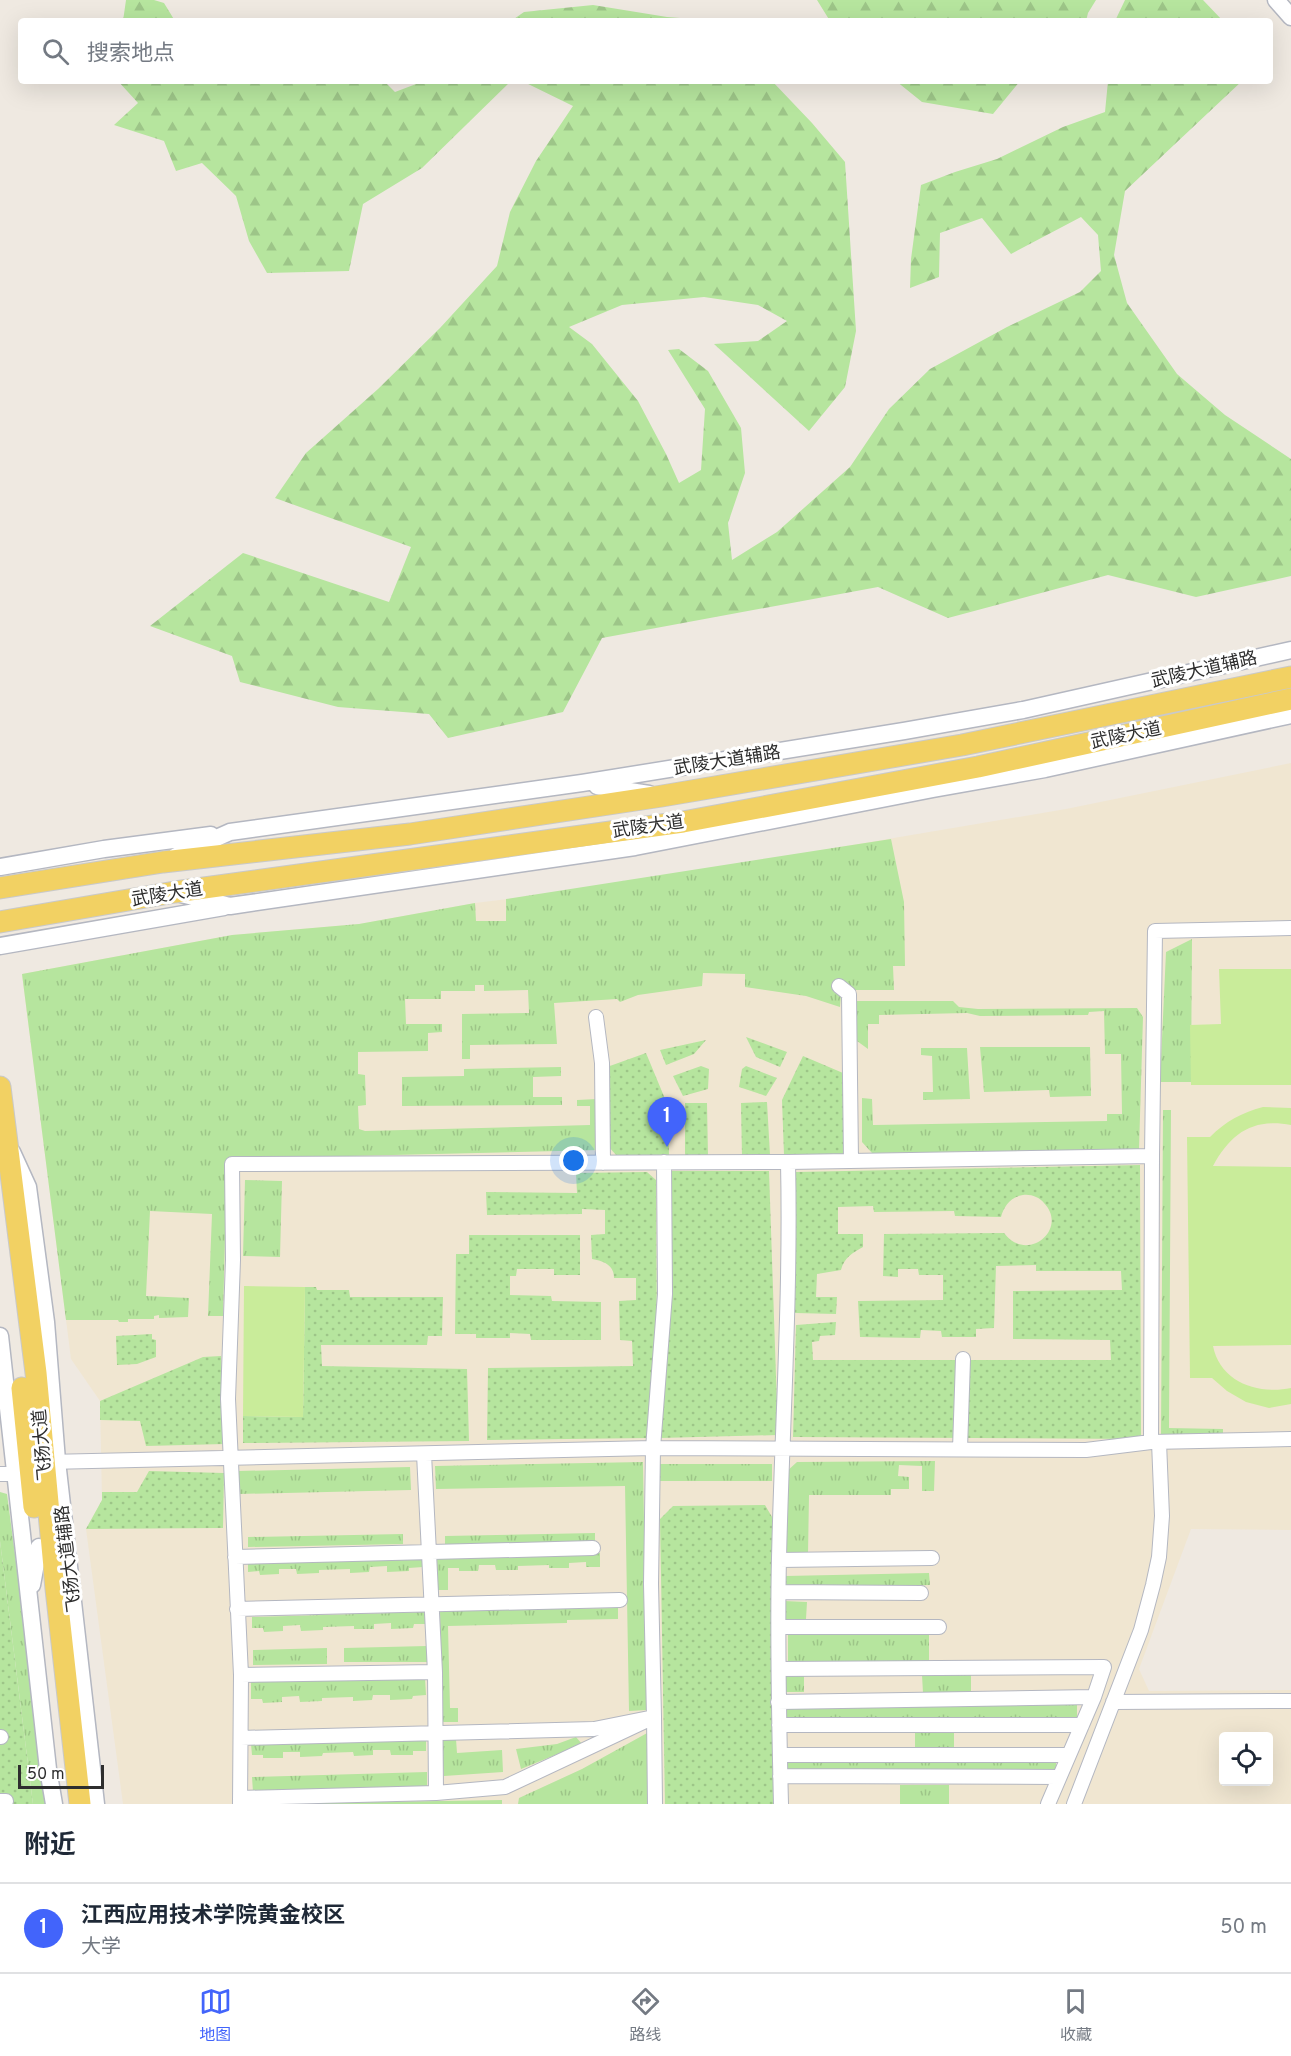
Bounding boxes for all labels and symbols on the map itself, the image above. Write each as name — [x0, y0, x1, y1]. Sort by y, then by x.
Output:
street label: 武陵大道辅路 — [1149, 647, 1260, 694]
street label: 武陵大道 — [1089, 718, 1164, 755]
street label: 武陵大道辅路 — [672, 742, 782, 781]
street label: 武陵大道 — [611, 811, 685, 844]
street label: 武陵大道 — [130, 878, 205, 912]
pin: 1 — [648, 1098, 686, 1147]
your location — [559, 1146, 588, 1175]
street label: 飞扬大道 — [29, 1408, 58, 1482]
street label: 飞扬大道辅路 — [51, 1504, 87, 1614]
scale bar — [18, 1762, 104, 1790]

